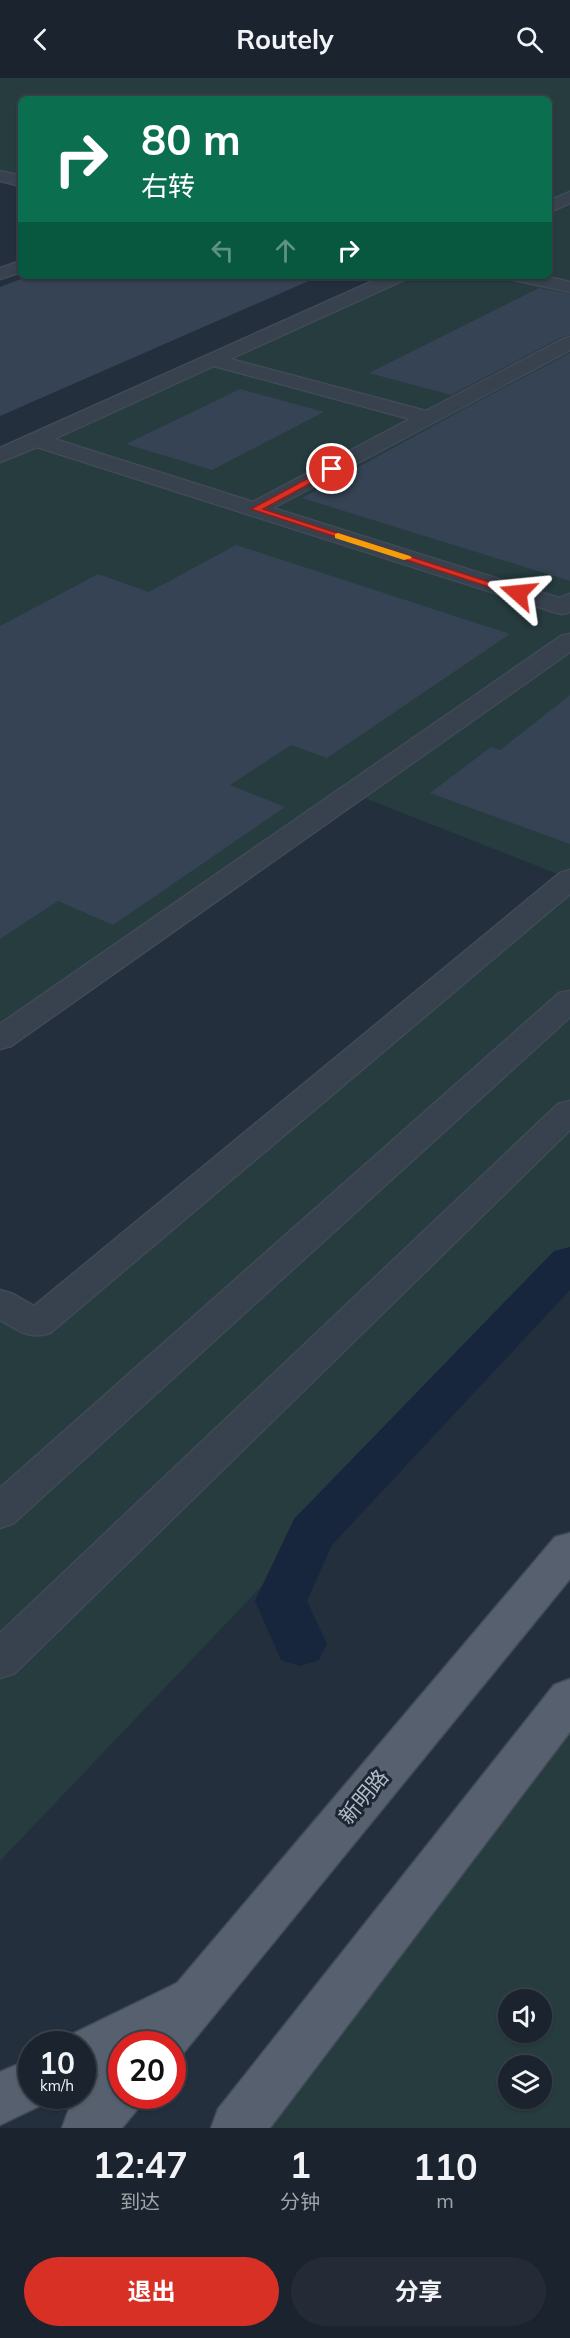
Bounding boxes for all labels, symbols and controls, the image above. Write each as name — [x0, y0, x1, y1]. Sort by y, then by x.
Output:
text: Routely — [236, 22, 334, 56]
icon: back — [24, 23, 57, 56]
icon: search — [513, 23, 546, 56]
text: 80 m — [141, 113, 241, 166]
icon: right — [42, 120, 120, 198]
text: 右转 — [141, 169, 195, 203]
icon: left — [206, 234, 239, 267]
icon: ahead — [269, 234, 302, 267]
icon: right — [332, 234, 365, 267]
pin — [306, 443, 357, 494]
icon: arrive — [315, 452, 348, 485]
position arrow — [486, 561, 550, 625]
street label: 新明路 — [333, 1764, 393, 1829]
map controls — [498, 1989, 552, 2109]
button: sound — [498, 1989, 552, 2043]
speed limit sign: 20 — [108, 2031, 186, 2109]
text: 10 — [39, 2044, 75, 2082]
button: layers — [498, 2055, 552, 2109]
text: km/h — [40, 2076, 74, 2095]
text: 12:47 — [92, 2142, 188, 2187]
text: 1 — [289, 2142, 311, 2187]
text: 110 — [413, 2144, 478, 2189]
text: m — [436, 2188, 454, 2213]
text: 到达 — [120, 2189, 160, 2214]
text: 分钟 — [280, 2189, 320, 2214]
button: 退出 — [24, 2257, 279, 2326]
button: 分享 — [291, 2257, 546, 2326]

